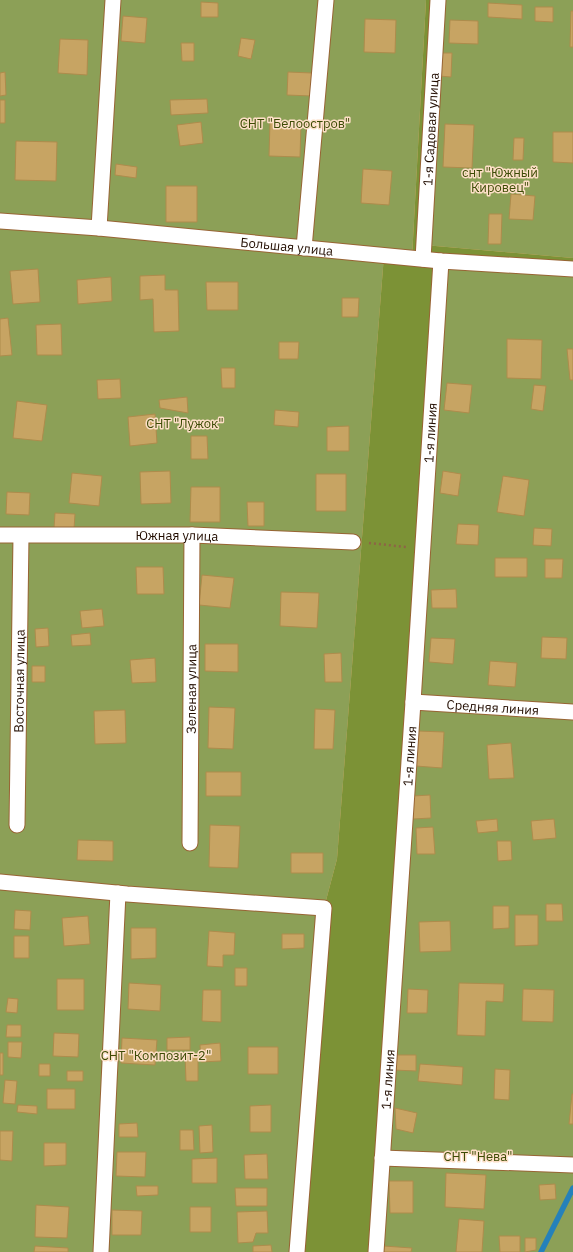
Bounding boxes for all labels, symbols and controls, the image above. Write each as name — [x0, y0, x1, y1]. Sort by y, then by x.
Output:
street label: 1-я Садовая улица — [419, 72, 443, 186]
park label: СНТ "Белоостров" — [240, 115, 350, 132]
park label: снт "Южный Кировец" — [462, 164, 538, 196]
street label: Большая улица — [240, 234, 334, 260]
street label: 1-я линия — [420, 402, 441, 463]
park label: СНТ "Лужок" — [146, 415, 224, 432]
street label: Южная улица — [135, 527, 219, 545]
street label: Восточная улица — [10, 629, 29, 733]
street label: Зеленая улица — [183, 644, 200, 734]
street label: Средняя линия — [446, 696, 540, 719]
street label: 1-я линия — [399, 725, 420, 787]
park label: СНТ "Композит-2" — [101, 1047, 211, 1064]
street label: 1-я линия — [378, 1049, 399, 1110]
park label: СНТ "Нева" — [444, 1148, 512, 1165]

